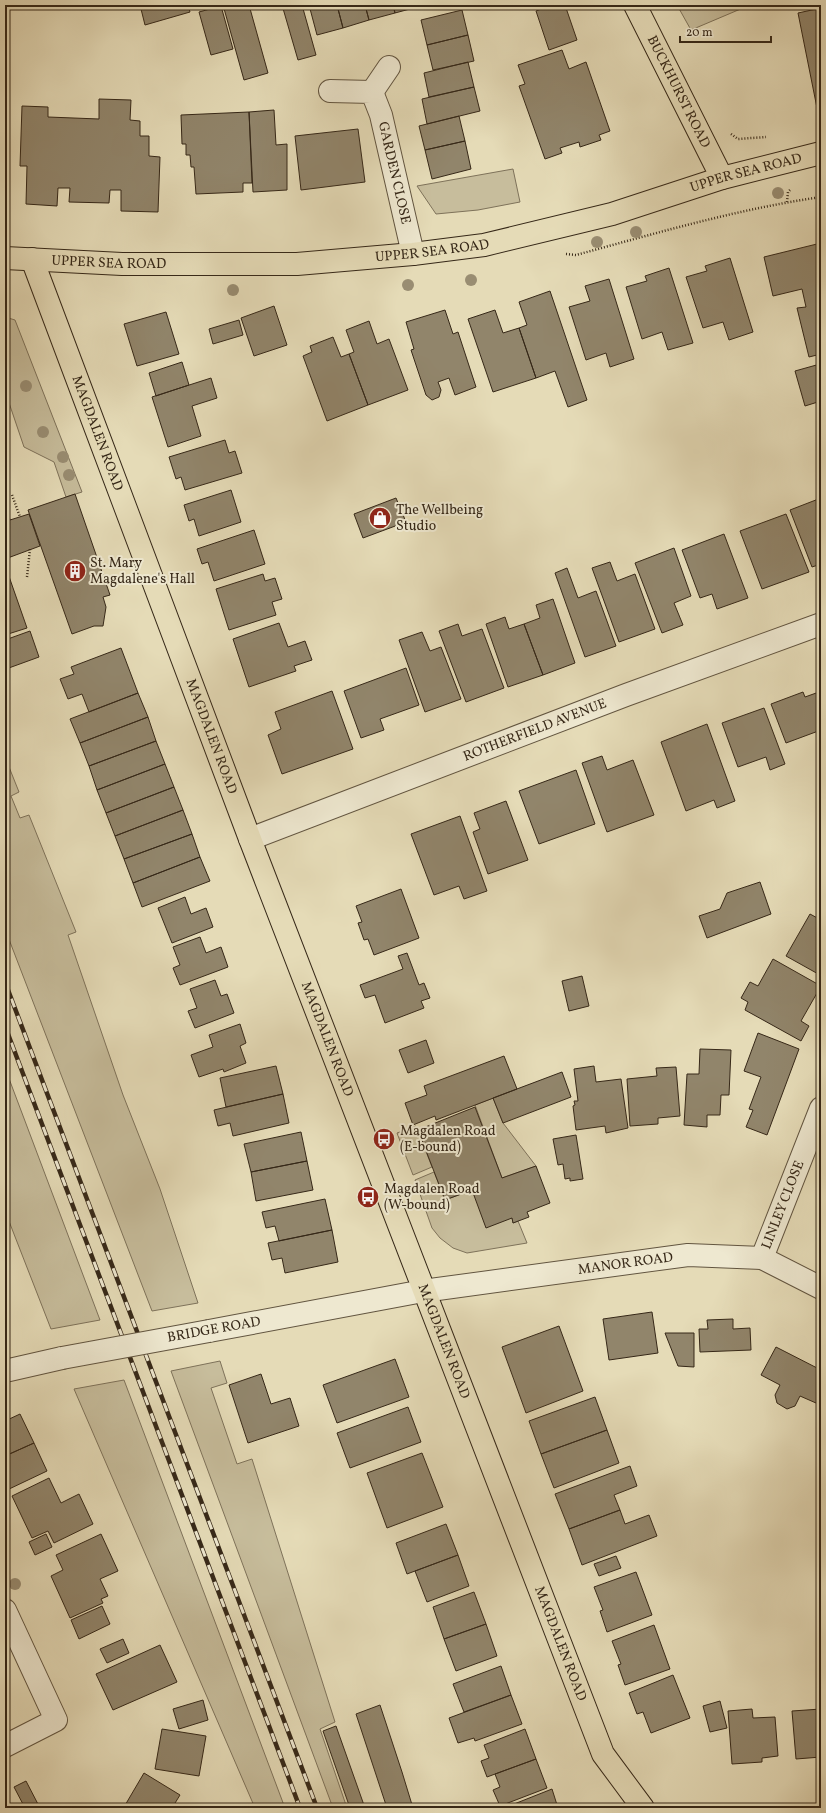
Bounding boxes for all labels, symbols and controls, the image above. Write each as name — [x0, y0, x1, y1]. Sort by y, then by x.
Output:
scale bar — [680, 18, 771, 44]
text: 20 m — [686, 25, 713, 41]
street label: BUCKHURST ROAD — [642, 32, 715, 151]
street label: GARDEN CLOSE — [373, 120, 415, 226]
street label: UPPER SEA ROAD — [688, 149, 804, 197]
street label: UPPER SEA ROAD — [374, 235, 491, 267]
street label: UPPER SEA ROAD — [51, 251, 166, 274]
street label: MAGDALEN ROAD — [67, 373, 128, 493]
place label: The Wellbeing Studio — [396, 501, 483, 536]
shop icon: The Wellbeing Studio — [367, 505, 393, 531]
place label: St. Mary Magdalene's Hall — [90, 554, 195, 589]
building icon: St. Mary Magdalene's Hall — [62, 558, 88, 584]
street label: MAGDALEN ROAD — [181, 676, 242, 797]
street label: ROTHERFIELD AVENUE — [460, 694, 609, 766]
street label: MAGDALEN ROAD — [296, 979, 358, 1099]
place label: Magdalen Road (E-bound) — [400, 1122, 496, 1157]
bus stop icon: Magdalen Road (E-bound) — [371, 1126, 397, 1152]
street label: LINLEY CLOSE — [757, 1158, 809, 1252]
place label: Magdalen Road (W-bound) — [384, 1180, 480, 1215]
bus stop icon: Magdalen Road (W-bound) — [355, 1184, 381, 1210]
street label: MANOR ROAD — [577, 1248, 674, 1279]
street label: MAGDALEN ROAD — [413, 1281, 475, 1402]
street label: BRIDGE ROAD — [166, 1312, 262, 1348]
street label: MAGDALEN ROAD — [530, 1583, 591, 1704]

